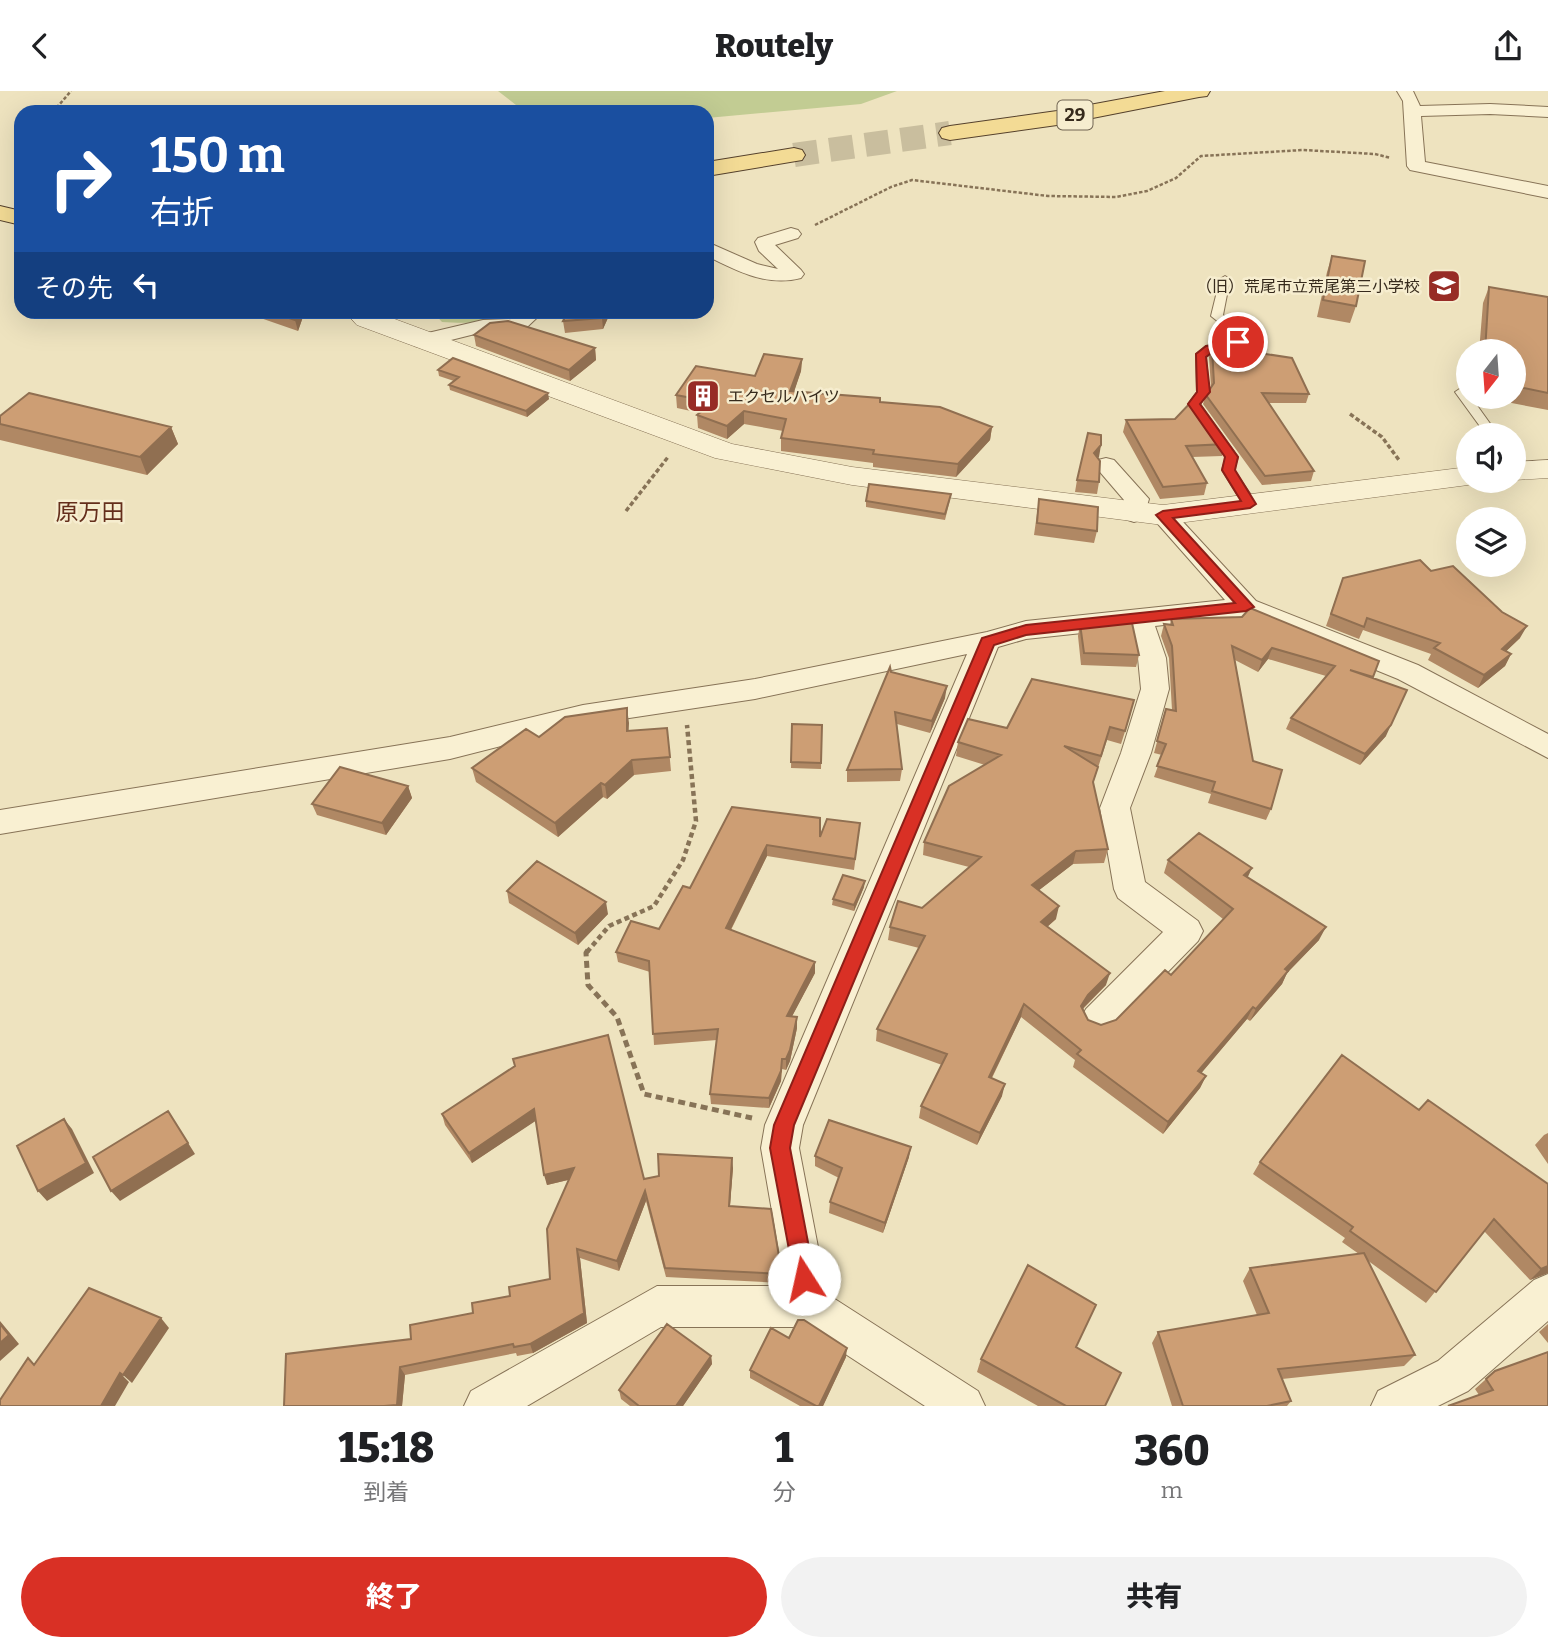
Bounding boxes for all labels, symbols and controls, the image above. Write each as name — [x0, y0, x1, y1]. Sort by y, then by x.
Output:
icon: back — [21, 27, 59, 65]
text: Routely — [715, 27, 833, 65]
icon: share — [1489, 27, 1527, 65]
road number: 29 — [1058, 100, 1092, 129]
text: 150 m — [150, 126, 285, 185]
icon: right — [35, 133, 126, 224]
text: 右折 — [150, 193, 214, 231]
icon: left — [127, 266, 165, 304]
school or university icon: （旧）荒尾市立荒尾第三小学校 — [1425, 267, 1463, 305]
text: その先 — [35, 273, 113, 304]
place label: （旧）荒尾市立荒尾第三小学校 — [1196, 277, 1420, 296]
pin — [1208, 312, 1268, 372]
icon: arrive — [1219, 323, 1257, 361]
north arrow — [1456, 339, 1526, 409]
map controls — [1456, 339, 1526, 577]
building icon: エクセルハイツ — [684, 377, 722, 415]
place label: エクセルハイツ — [728, 387, 840, 406]
button: sound — [1456, 423, 1526, 493]
district label: 原万田 — [56, 498, 125, 526]
button: layers — [1456, 507, 1526, 577]
position arrow — [767, 1242, 841, 1316]
text: 15:18 — [338, 1423, 434, 1473]
text: 1 — [775, 1423, 793, 1473]
text: 360 — [1134, 1426, 1210, 1476]
text: m — [1161, 1476, 1183, 1504]
text: 到着 — [363, 1478, 409, 1506]
text: 分 — [773, 1478, 796, 1506]
button: 終了 — [21, 1557, 767, 1637]
button: 共有 — [781, 1557, 1527, 1637]

